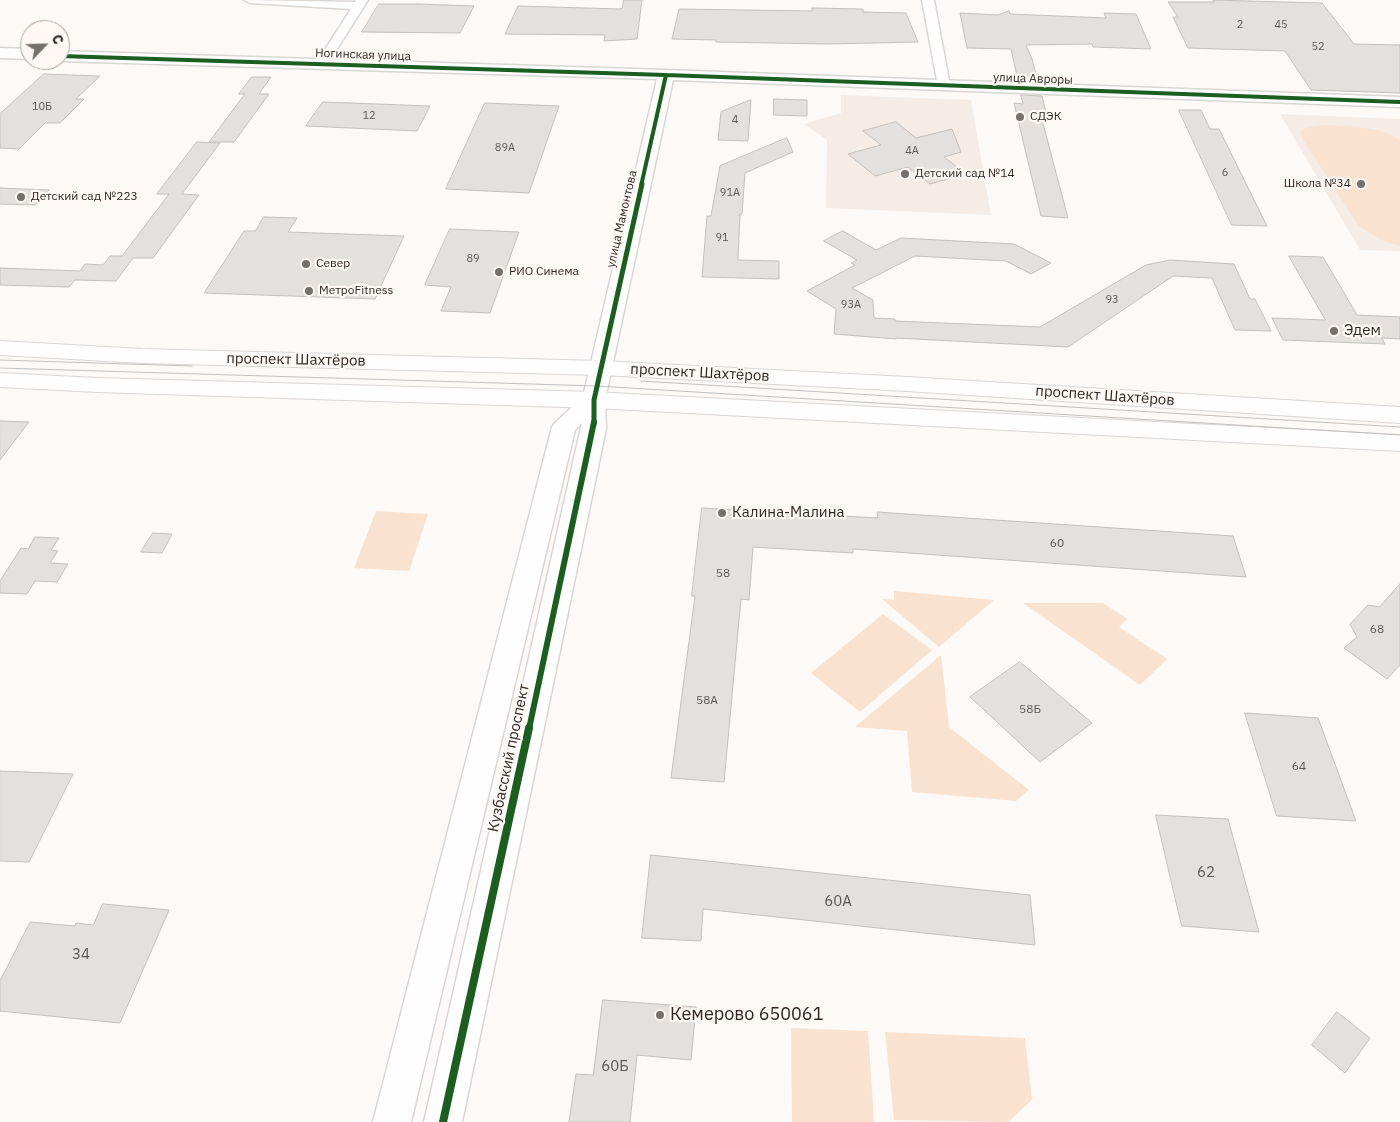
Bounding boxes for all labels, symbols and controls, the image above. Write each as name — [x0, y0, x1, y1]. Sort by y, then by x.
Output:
house number: 2 — [1237, 18, 1243, 32]
house number: 45 — [1274, 18, 1288, 32]
north arrow — [20, 20, 70, 70]
text: С — [48, 31, 68, 47]
house number: 52 — [1311, 40, 1325, 54]
street label: Ногинская улица — [315, 46, 411, 64]
street label: улица Авроры — [993, 70, 1073, 88]
house number: 10Б — [32, 100, 52, 114]
house number: 12 — [362, 109, 376, 123]
place label: СДЭК — [1030, 110, 1062, 124]
marker: СДЭК — [1014, 111, 1026, 123]
house number: 4 — [732, 113, 738, 127]
house number: 89А — [495, 141, 515, 155]
house number: 4А — [905, 144, 919, 158]
house number: 6 — [1222, 166, 1228, 180]
place label: Детский сад №14 — [915, 167, 1015, 181]
marker: Детский сад №14 — [899, 168, 911, 180]
street label: улица Мамонтова — [604, 169, 640, 269]
place label: Школа №34 — [1284, 177, 1351, 191]
marker: Школа №34 — [1355, 178, 1367, 190]
house number: 91А — [720, 186, 740, 200]
place label: Детский сад №223 — [31, 190, 138, 204]
marker: Детский сад №223 — [15, 191, 27, 203]
house number: 91 — [715, 231, 729, 245]
house number: 89 — [466, 252, 480, 266]
place label: Север — [316, 257, 350, 271]
marker: Север — [300, 258, 312, 270]
place label: РИО Синема — [509, 265, 579, 279]
marker: РИО Синема — [493, 266, 505, 278]
place label: МетроFitness — [319, 284, 393, 298]
marker: МетроFitness — [303, 285, 315, 297]
house number: 93 — [1105, 293, 1119, 307]
house number: 93А — [841, 298, 861, 312]
place label: Эдем — [1344, 322, 1381, 340]
marker: Эдем — [1328, 325, 1340, 337]
street label: проспект Шахтёров — [226, 350, 366, 370]
street label: проспект Шахтёров — [630, 360, 770, 386]
street label: проспект Шахтёров — [1035, 382, 1175, 410]
place label: Калина-Малина — [732, 504, 845, 522]
marker: Калина-Малина — [716, 507, 728, 519]
house number: 60 — [1050, 537, 1064, 551]
house number: 58 — [716, 567, 730, 581]
house number: 68 — [1370, 623, 1384, 637]
street label: Кузбасский проспект — [485, 682, 533, 834]
house number: 58А — [696, 694, 718, 708]
house number: 58Б — [1019, 703, 1041, 717]
house number: 64 — [1292, 760, 1306, 774]
house number: 62 — [1197, 864, 1215, 882]
house number: 60А — [824, 893, 852, 911]
house number: 34 — [72, 946, 90, 964]
place label: Кемерово 650061 — [670, 1004, 823, 1026]
marker: Кемерово 650061 — [654, 1009, 666, 1021]
house number: 60Б — [601, 1058, 629, 1076]

